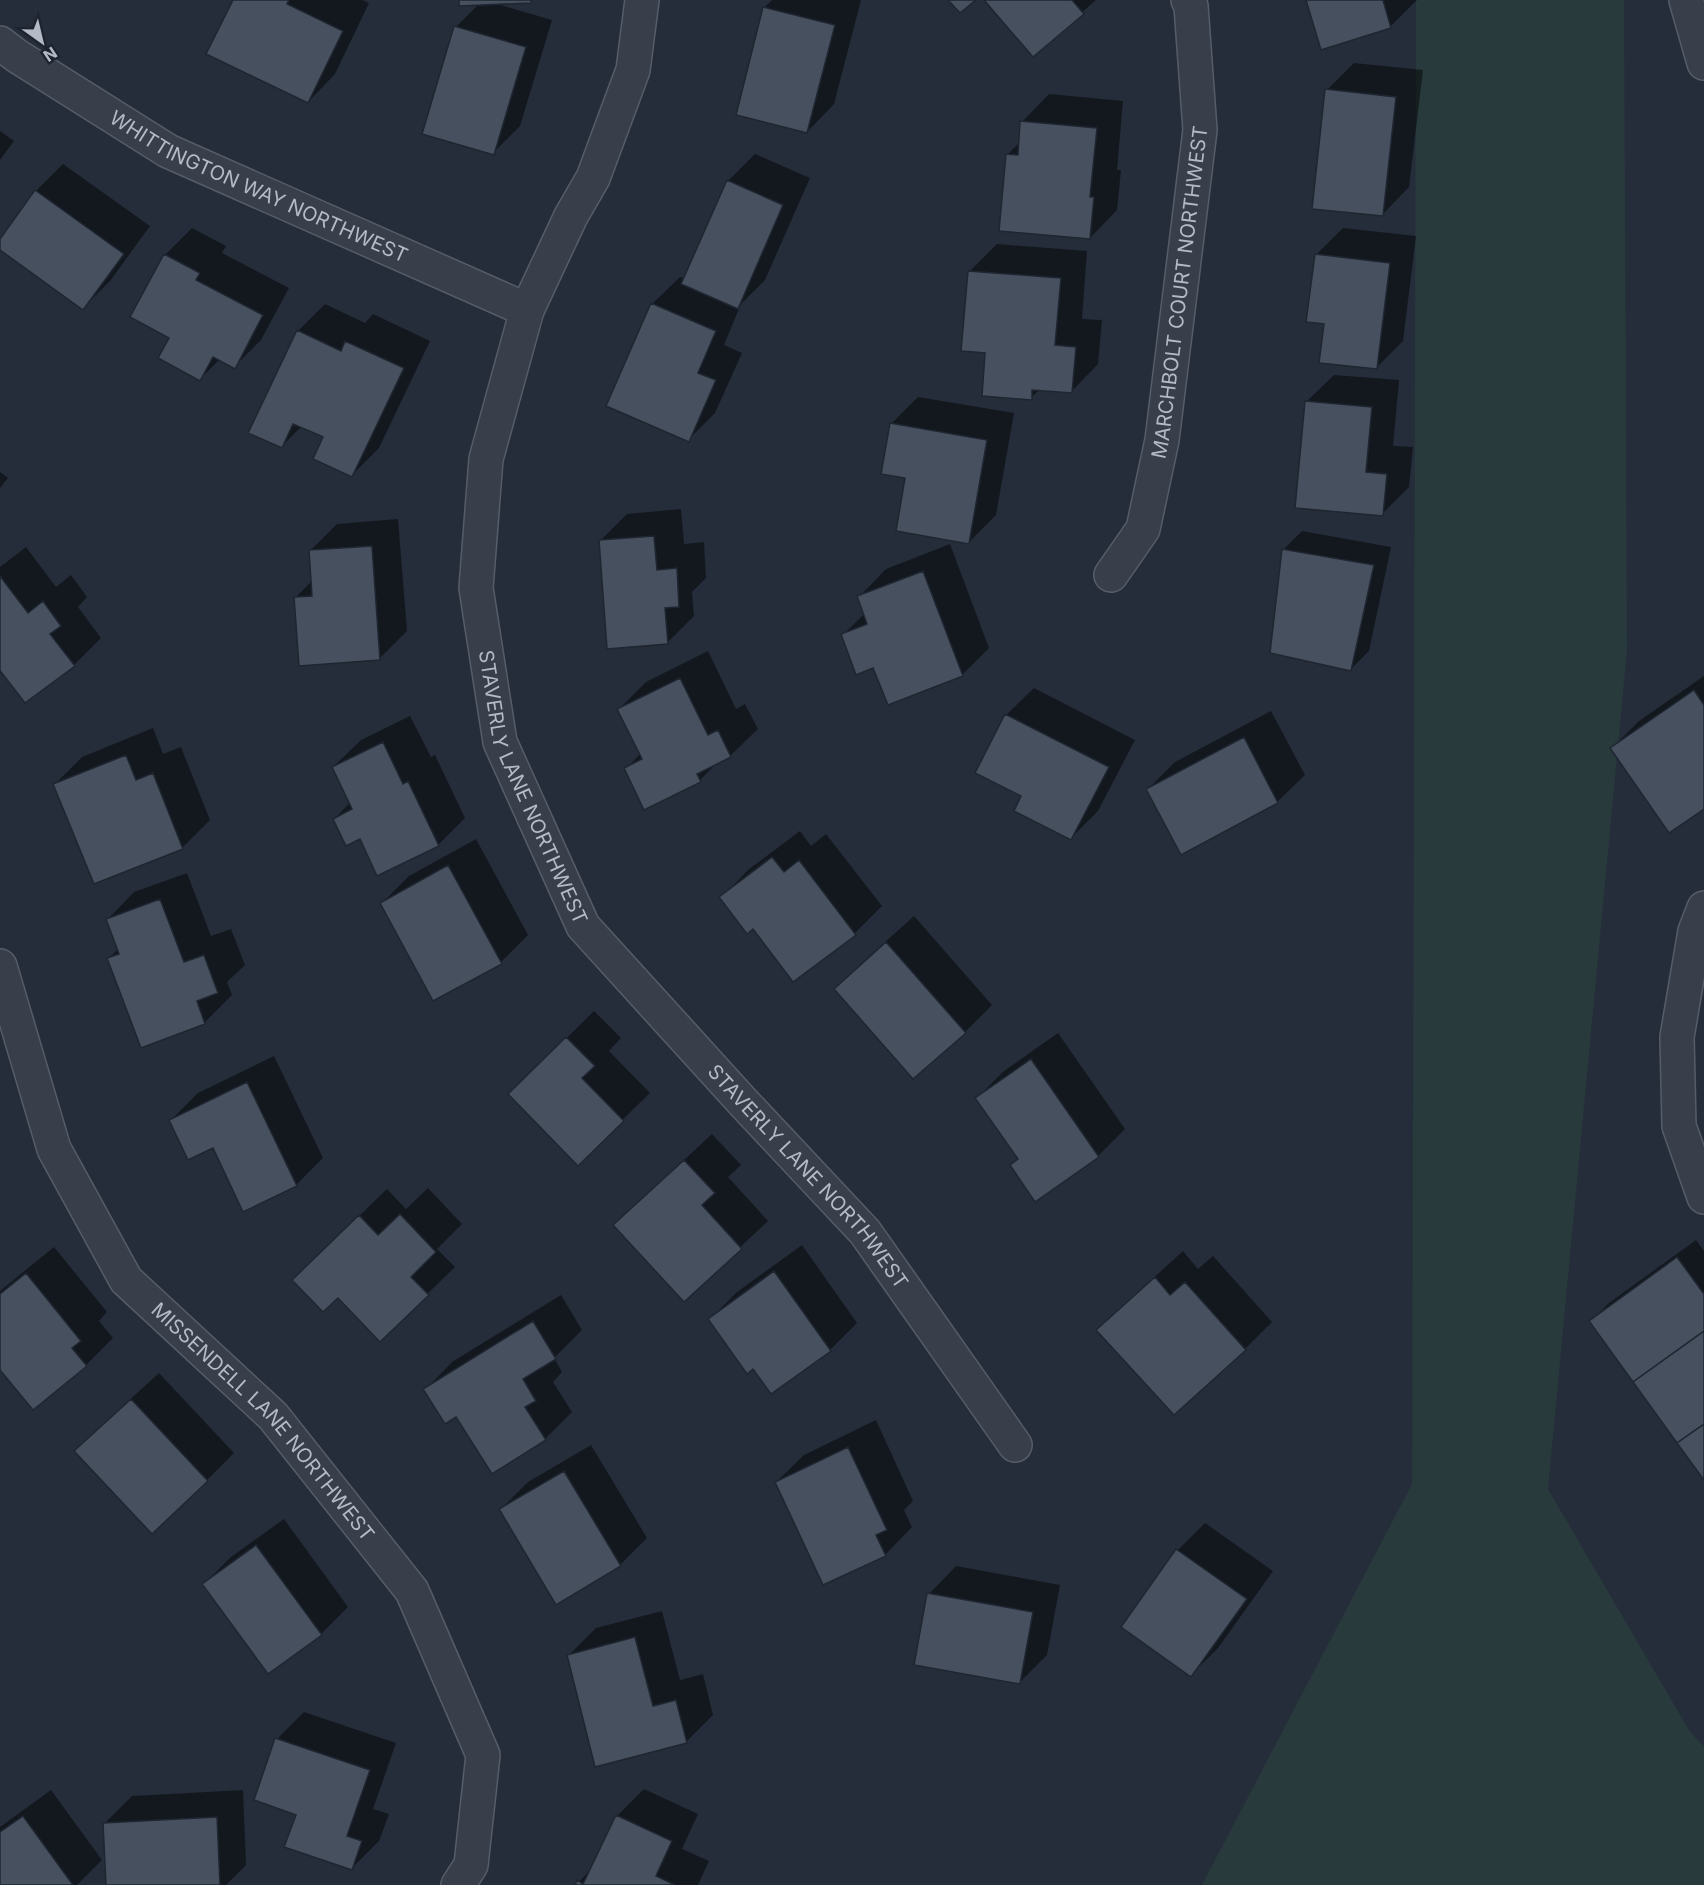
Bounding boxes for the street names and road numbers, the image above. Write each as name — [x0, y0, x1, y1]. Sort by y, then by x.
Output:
street label: WHITTINGTON WAY NORTHWEST — [105, 105, 411, 268]
street label: MARCHBOLT COURT NORTHWEST — [1146, 124, 1212, 461]
street label: STAVERLY LANE NORTHWEST — [474, 648, 593, 928]
street label: STAVERLY LANE NORTHWEST — [703, 1059, 913, 1293]
street label: MISSENDELL LANE NORTHWEST — [146, 1298, 380, 1546]

